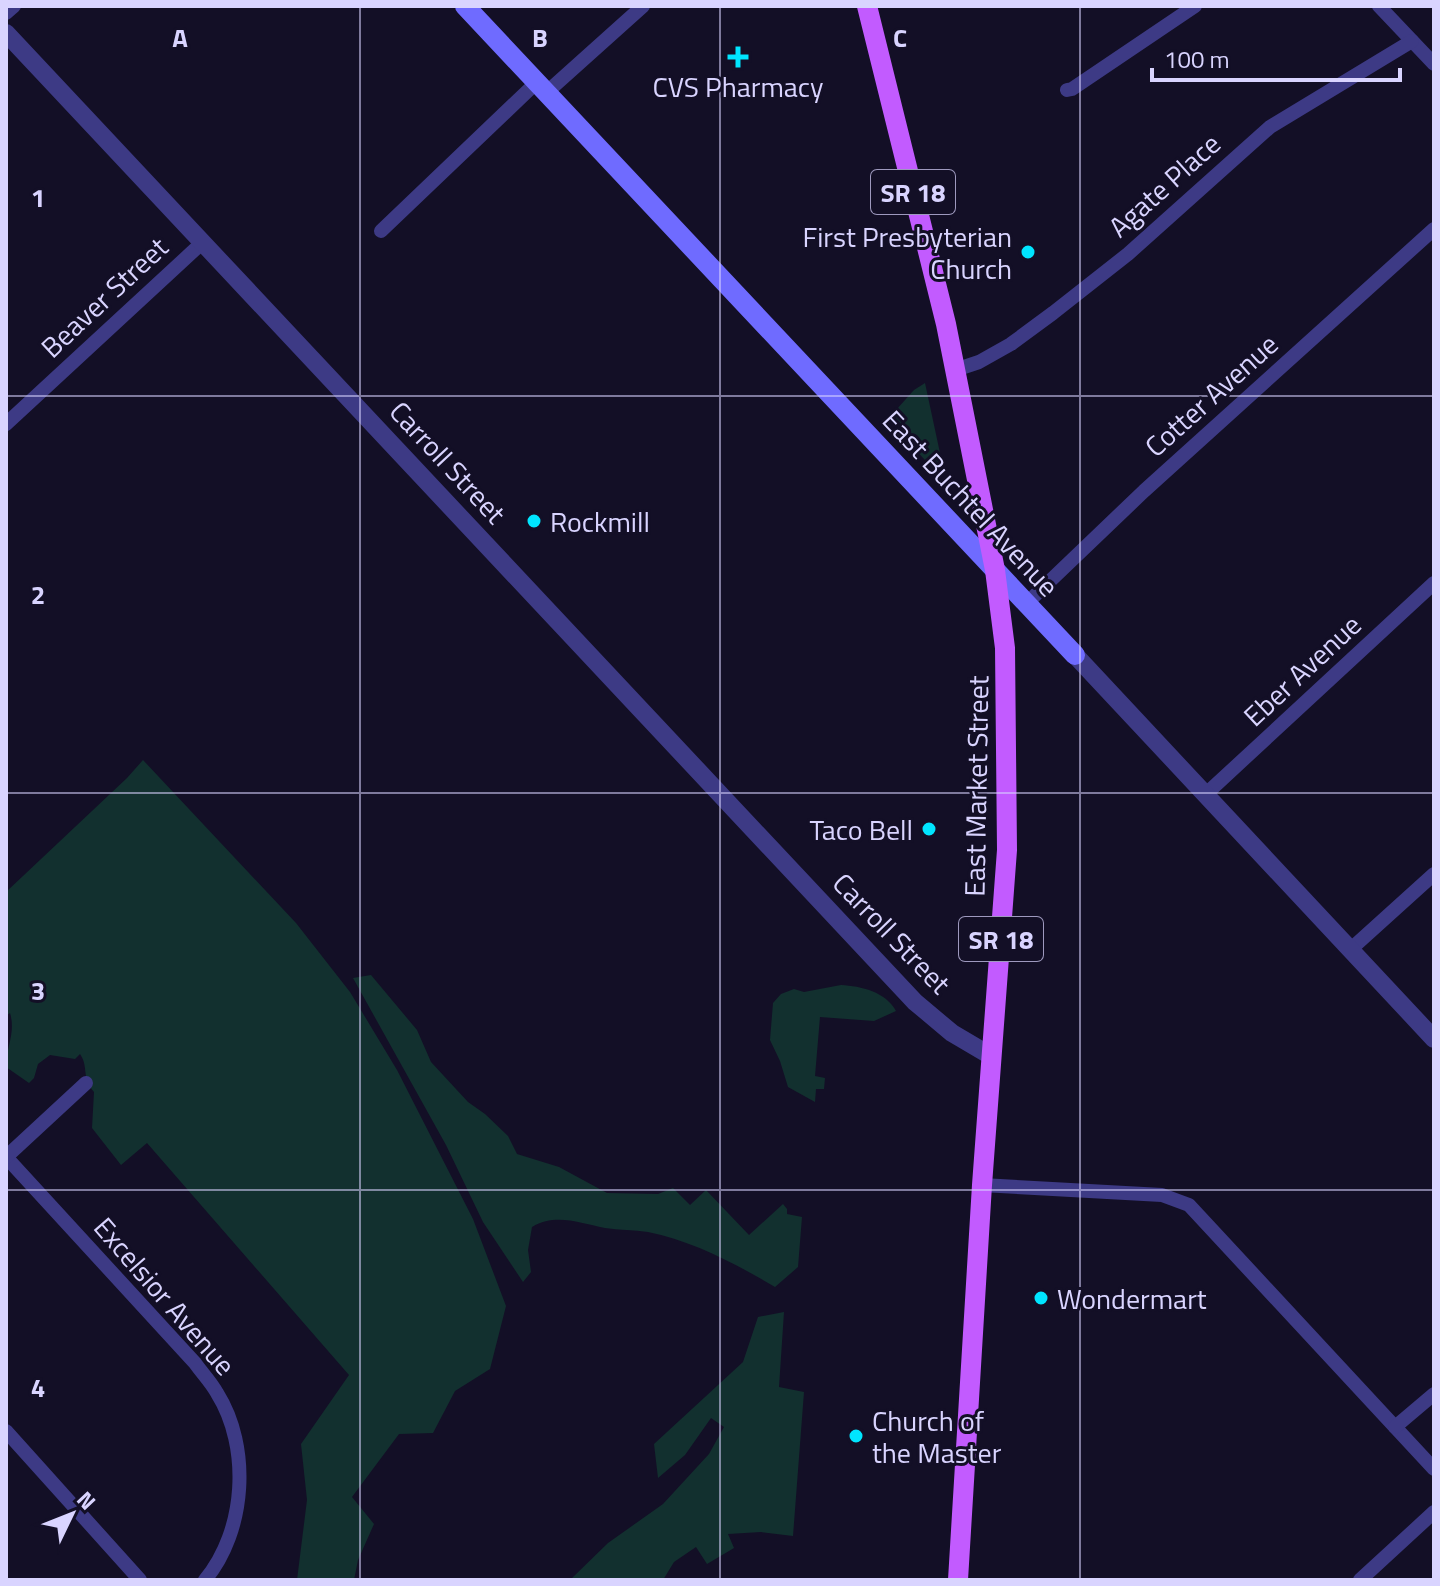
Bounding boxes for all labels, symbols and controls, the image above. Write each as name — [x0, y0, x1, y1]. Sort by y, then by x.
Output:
text: A — [172, 18, 188, 57]
text: B — [532, 18, 548, 57]
text: C — [893, 18, 907, 57]
scale bar — [1152, 32, 1400, 82]
text: 100 m — [1164, 41, 1230, 77]
marker: CVS Pharmacy — [729, 48, 747, 66]
place label: CVS Pharmacy — [652, 65, 824, 108]
street label: Agate Place — [1098, 123, 1230, 247]
road number: SR 18 — [871, 170, 955, 214]
text: 1 — [31, 178, 45, 217]
place label: First Presbyterian Church — [802, 215, 1012, 290]
street label: Beaver Street — [31, 226, 178, 368]
marker: First Presbyterian Church — [1019, 243, 1037, 261]
street label: Cotter Avenue — [1135, 323, 1287, 467]
street label: Carroll Street — [380, 391, 516, 533]
street label: East Buchtel Avenue — [873, 400, 1069, 606]
place label: Rockmill — [550, 500, 650, 543]
marker: Rockmill — [525, 512, 543, 530]
text: 2 — [31, 575, 45, 614]
street label: Eber Avenue — [1233, 604, 1371, 736]
street label: East Market Street — [953, 675, 999, 897]
place label: Taco Bell — [809, 808, 913, 851]
marker: Taco Bell — [920, 820, 938, 838]
street label: Carroll Street — [823, 863, 961, 1004]
road number: SR 18 — [959, 917, 1043, 961]
text: 3 — [31, 971, 45, 1010]
street label: Excelsior Avenue — [84, 1207, 246, 1385]
place label: Wondermart — [1057, 1277, 1207, 1320]
marker: Wondermart — [1032, 1289, 1050, 1307]
text: 4 — [31, 1368, 45, 1407]
place label: Church of the Master — [872, 1399, 1002, 1474]
marker: Church of the Master — [847, 1427, 865, 1445]
north arrow — [32, 1474, 112, 1554]
text: N — [69, 1483, 104, 1518]

